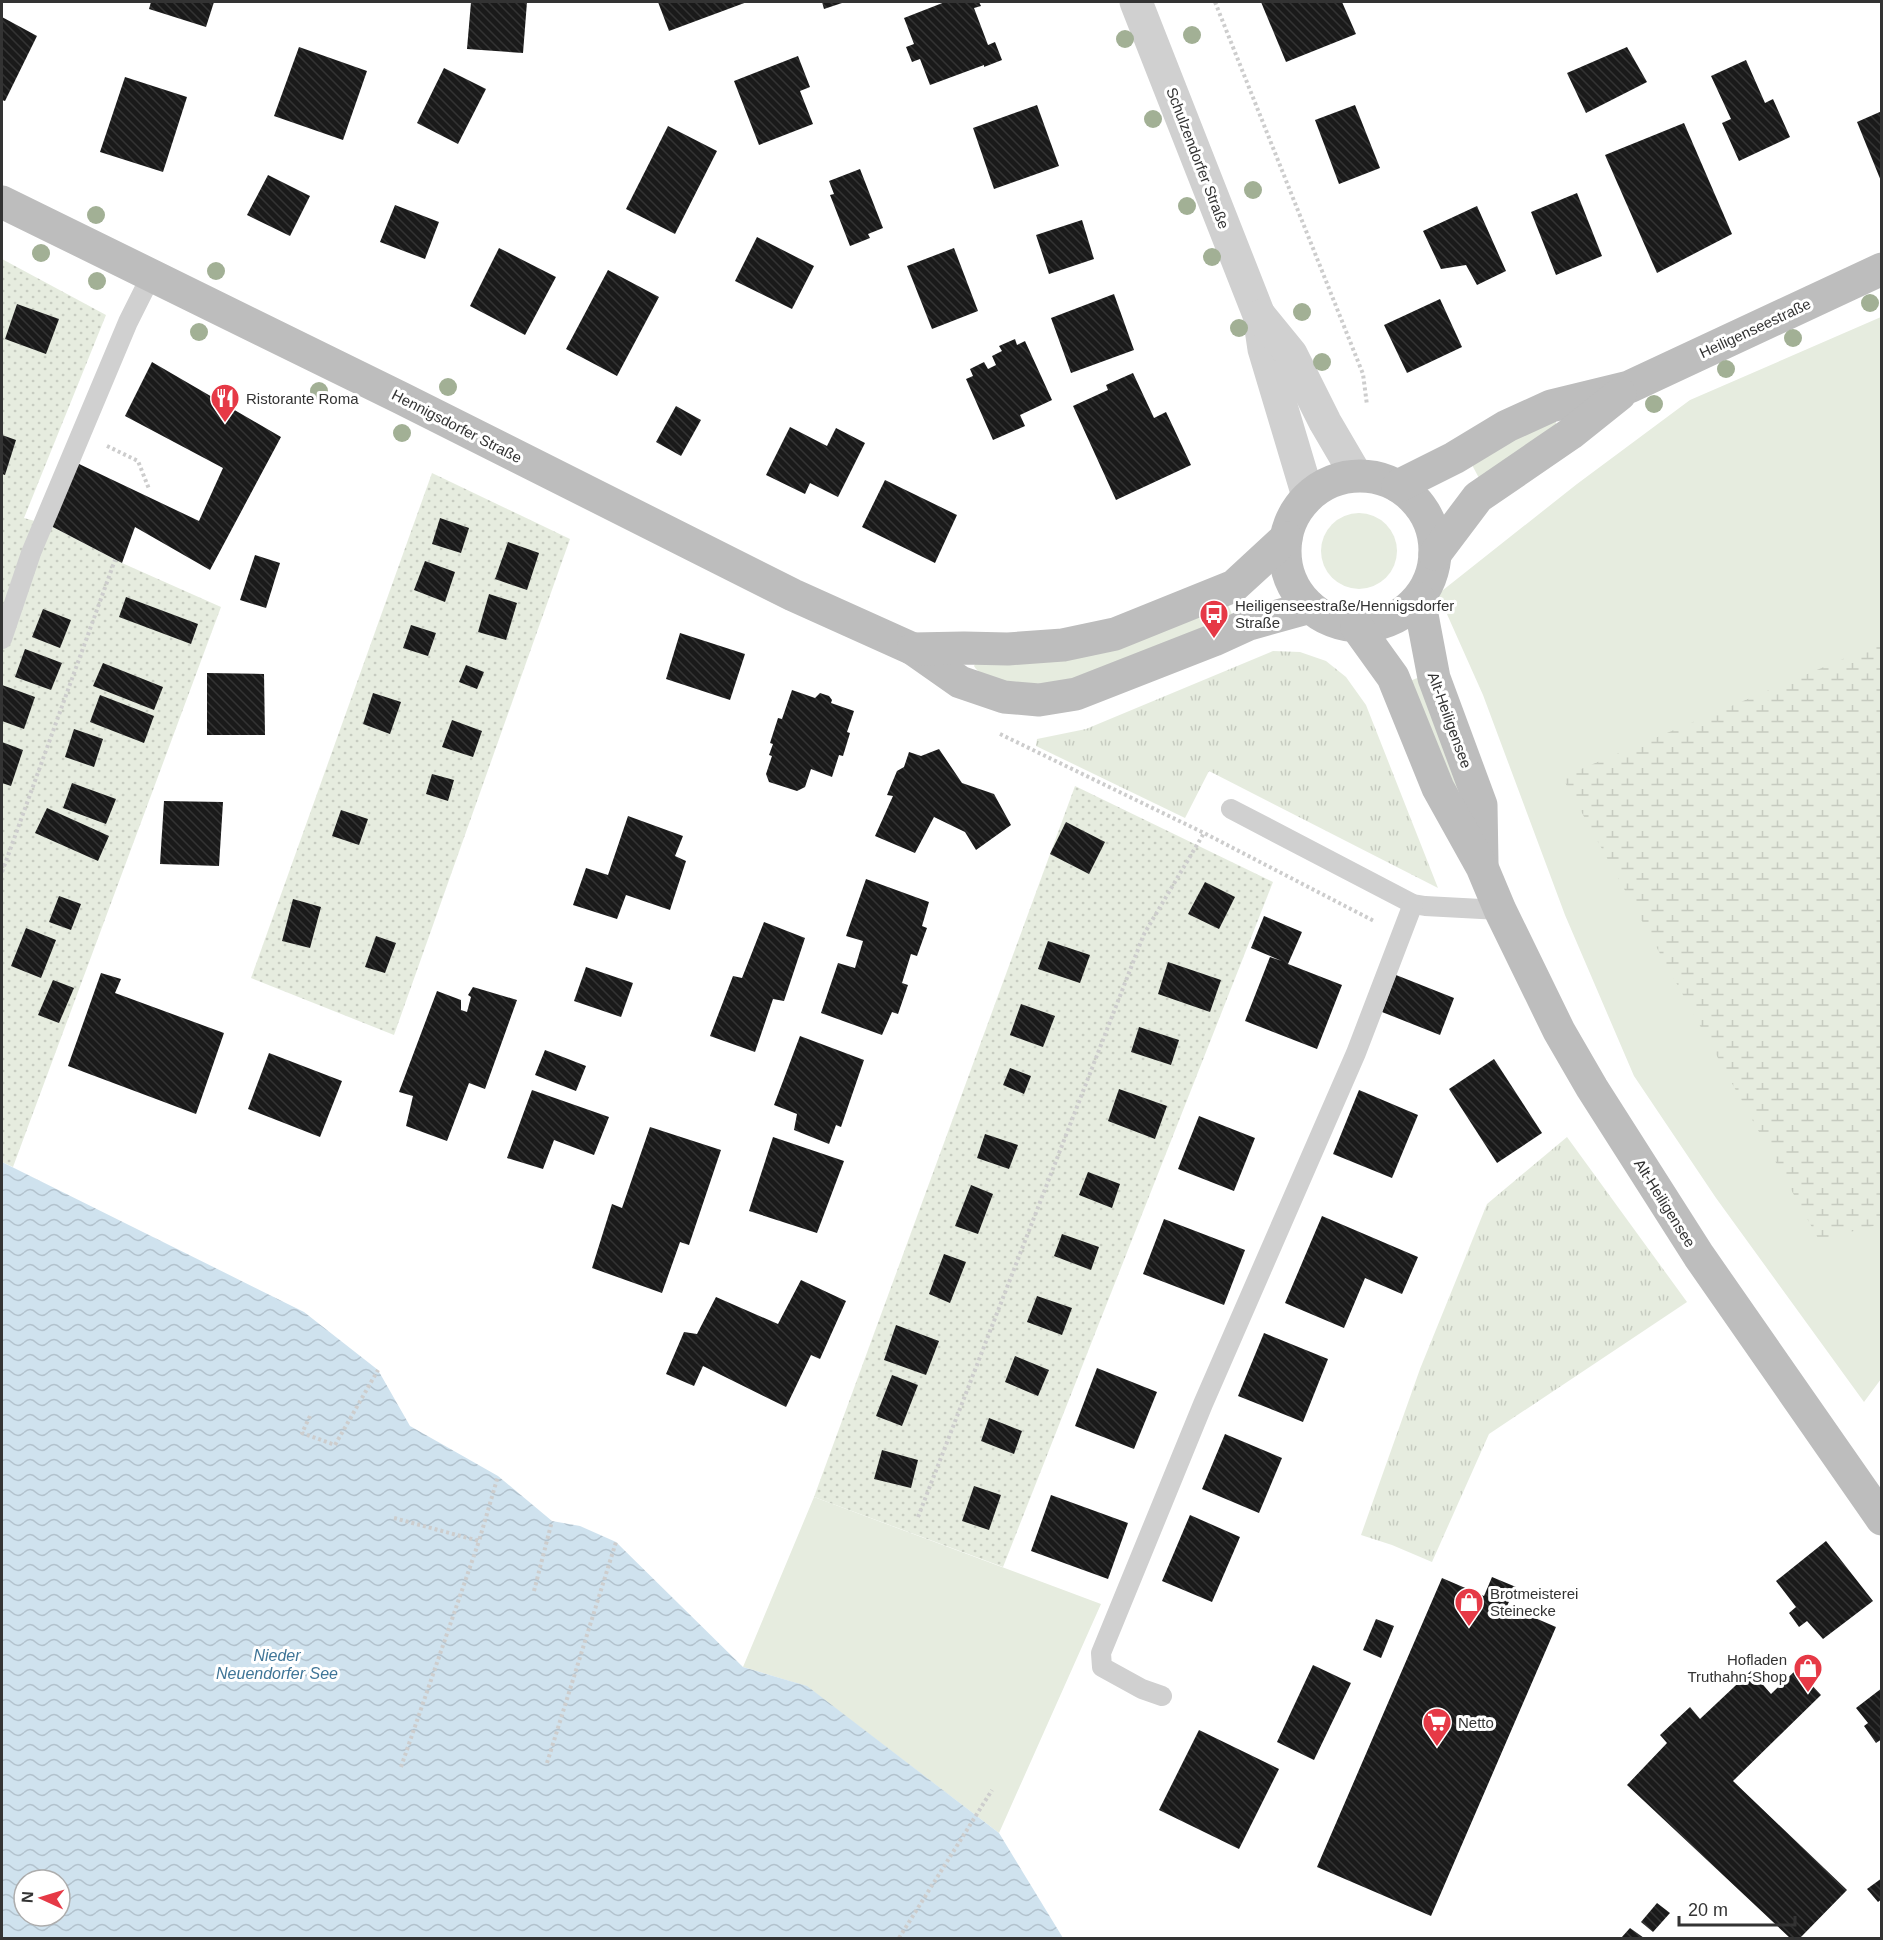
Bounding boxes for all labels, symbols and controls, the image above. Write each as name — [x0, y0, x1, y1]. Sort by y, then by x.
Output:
street label: Schulzendorfer Straße — [1163, 85, 1233, 231]
street label: Heiligenseestraße — [1697, 295, 1813, 361]
restaurant icon: Ristorante Roma — [209, 382, 241, 424]
street label: Hennigsdorfer Straße — [389, 386, 525, 466]
place label: Ristorante Roma — [246, 390, 359, 407]
place label: Heiligenseestraße/Hennigsdorfer Straße — [1235, 597, 1454, 631]
bus stop icon: Heiligenseestraße/Hennigsdorfer Straße — [1198, 598, 1230, 640]
street label: Alt-Heiligensee — [1425, 670, 1475, 770]
street label: Alt-Heiligensee — [1631, 1156, 1699, 1250]
place label: Brotmeisterei Steinecke — [1490, 1585, 1578, 1619]
shop icon: Brotmeisterei Steinecke — [1453, 1586, 1485, 1628]
water label: Nieder Neuendorfer See — [216, 1647, 338, 1682]
place label: Hofladen Truthahn-Shop — [1687, 1651, 1787, 1685]
shop icon: Hofladen Truthahn-Shop — [1792, 1652, 1824, 1694]
supermarket icon: Netto — [1421, 1706, 1453, 1748]
place label: Netto — [1458, 1714, 1494, 1731]
north arrow — [12, 1868, 72, 1928]
scale bar — [1679, 1889, 1794, 1927]
text: N — [19, 1891, 36, 1903]
text: 20 m — [1688, 1900, 1728, 1920]

